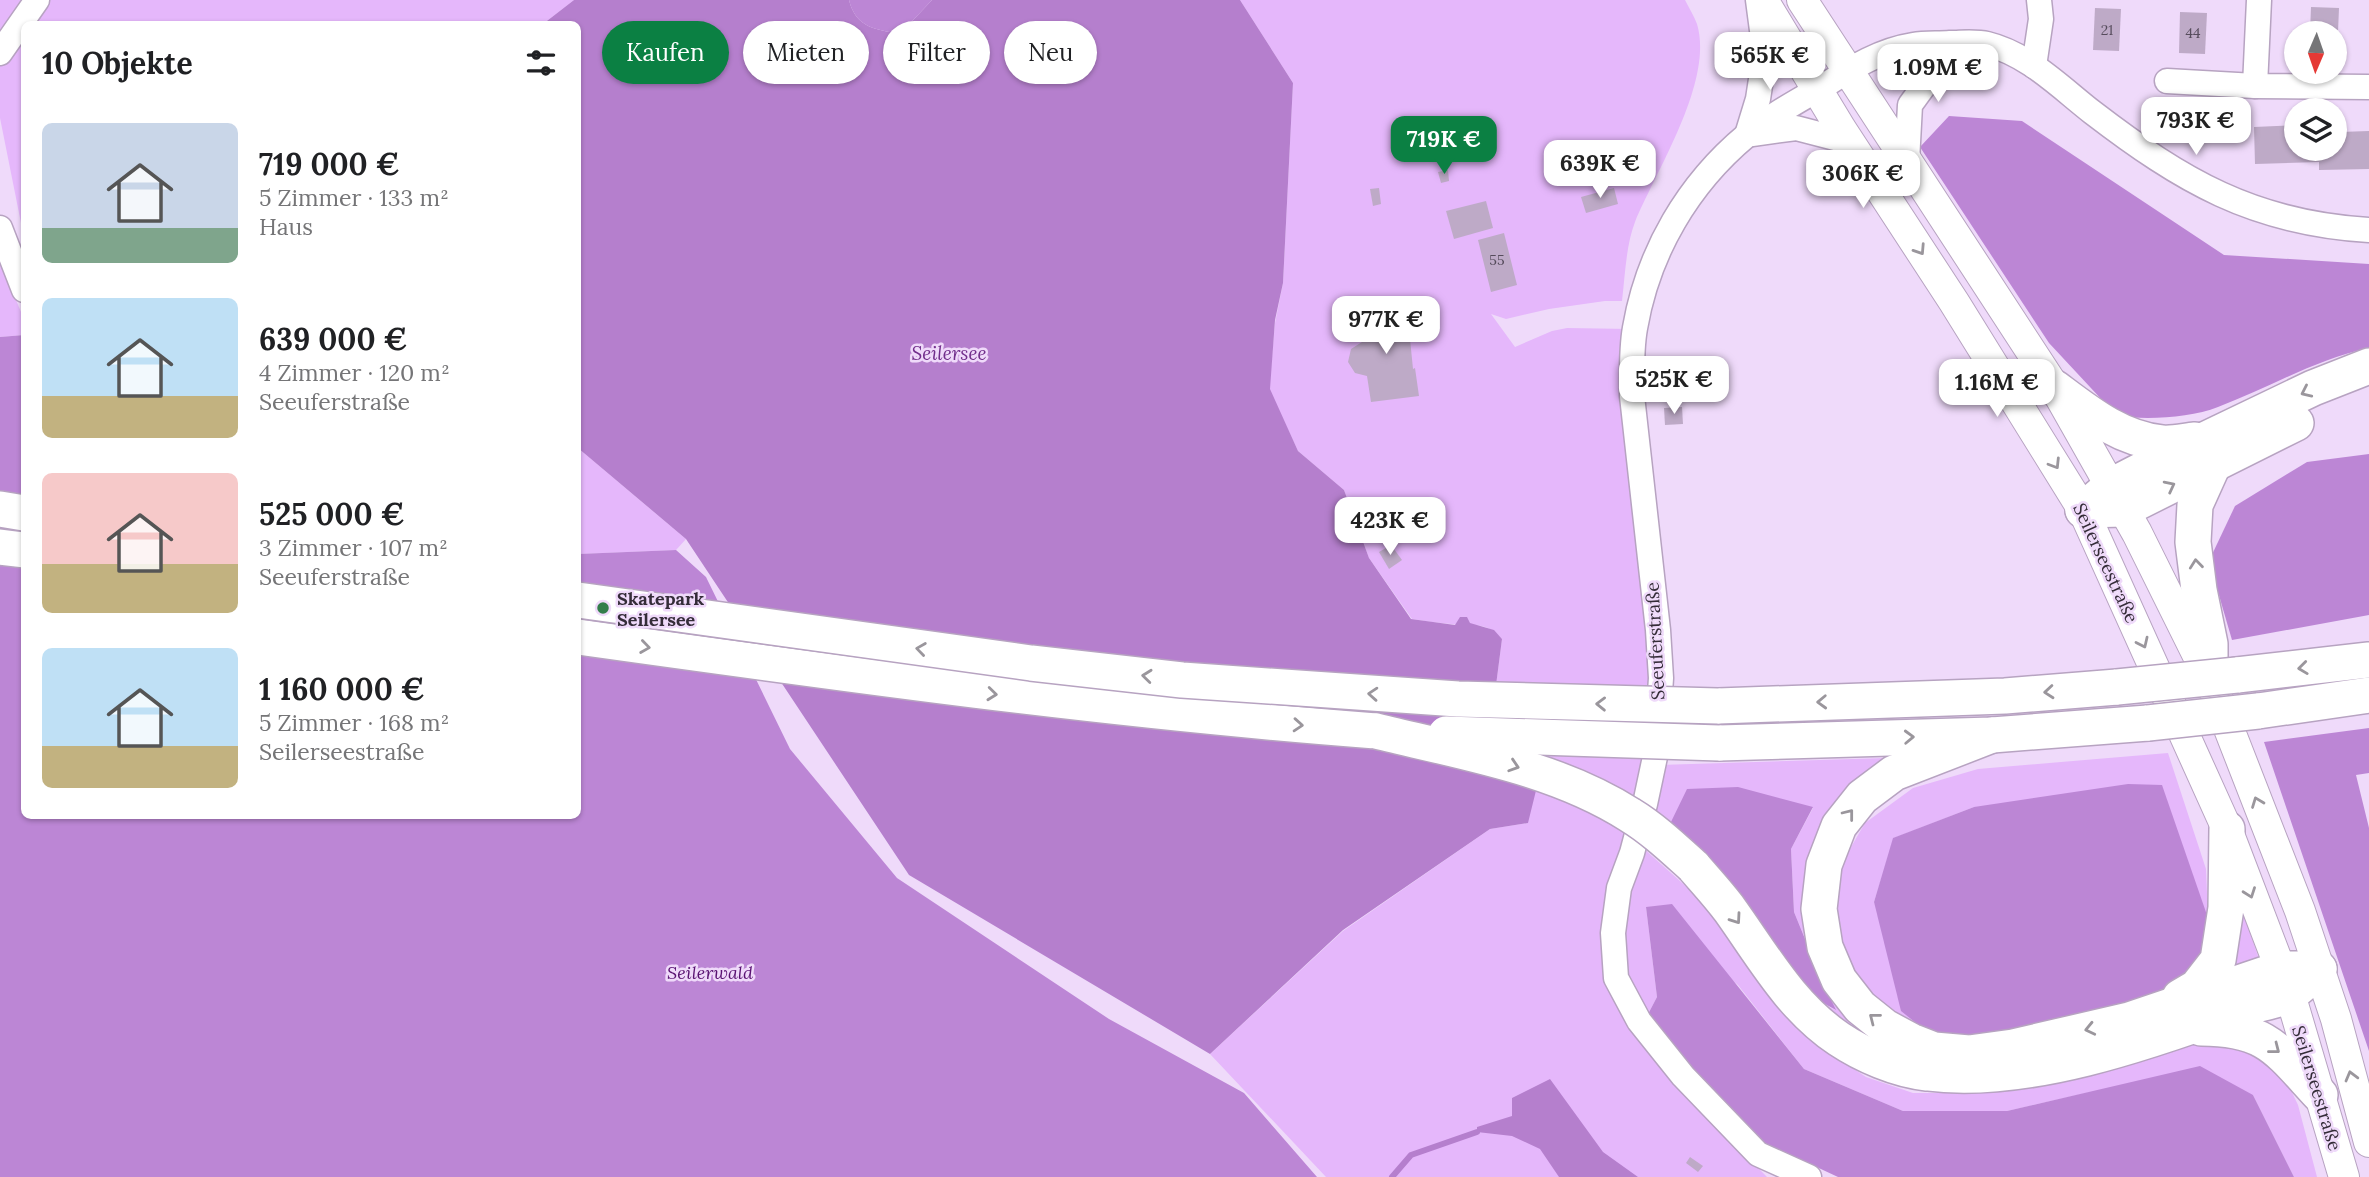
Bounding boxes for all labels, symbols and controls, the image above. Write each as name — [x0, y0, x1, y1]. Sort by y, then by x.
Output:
chip: Kaufen — [602, 21, 729, 84]
chip: Mieten — [743, 21, 869, 84]
chip: Filter — [883, 21, 990, 84]
chip: Neu — [1004, 21, 1097, 84]
house number: 21 — [2101, 21, 2113, 39]
north arrow — [2284, 21, 2347, 84]
map controls — [2284, 21, 2347, 161]
house number: 44 — [2185, 24, 2201, 42]
pin: 565K € — [1713, 32, 1827, 92]
text: 565K € — [1730, 40, 1810, 69]
text: 10 Objekte — [42, 44, 193, 82]
icon: filters — [522, 44, 560, 82]
pin: 1.09M € — [1873, 44, 2003, 104]
text: 1.09M € — [1893, 52, 1983, 81]
pin: 793K € — [2139, 97, 2253, 157]
button: layers — [2284, 98, 2347, 161]
text: 793K € — [2157, 105, 2235, 134]
pin: 719K € — [1387, 116, 1501, 176]
text: 719K € — [1407, 124, 1481, 153]
pin: 639K € — [1543, 140, 1657, 200]
text: 719 000 € — [259, 145, 400, 183]
text: 639K € — [1560, 148, 1640, 177]
pin: 306K € — [1806, 150, 1920, 210]
icon: home — [98, 151, 182, 235]
text: 306K € — [1822, 158, 1904, 187]
text: 5 Zimmer · 133 m² — [259, 183, 449, 212]
text: Haus — [259, 212, 313, 241]
one-way arrow — [1912, 242, 1924, 255]
house number: 55 — [1489, 251, 1505, 269]
pin: 977K € — [1329, 296, 1443, 356]
text: 977K € — [1348, 304, 1424, 333]
text: 639 000 € — [259, 320, 408, 358]
icon: home — [98, 326, 182, 410]
water label: Seilersee — [911, 341, 987, 365]
pin: 525K € — [1617, 356, 1731, 416]
text: 4 Zimmer · 120 m² — [259, 358, 450, 387]
pin: 1.16M € — [1932, 360, 2062, 419]
text: 525K € — [1635, 364, 1713, 393]
text: 1.16M € — [1955, 367, 2039, 396]
one-way arrow — [2301, 384, 2313, 398]
text: Seeuferstraße — [259, 387, 410, 416]
one-way arrow — [2046, 457, 2059, 470]
one-way arrow — [2162, 481, 2175, 494]
text: 525 000 € — [259, 495, 405, 533]
pin: 423K € — [1333, 498, 1447, 557]
street label: Seilerseestraße — [2068, 499, 2144, 627]
icon: home — [98, 501, 182, 585]
text: 423K € — [1351, 505, 1429, 534]
text: 3 Zimmer · 107 m² — [259, 533, 448, 562]
one-way arrow — [2189, 558, 2204, 569]
text: Seeuferstraße — [259, 562, 410, 591]
street label: Seeuferstraße — [1640, 581, 1670, 701]
place label: Skatepark Seilersee — [617, 587, 704, 631]
marker: Skatepark Seilersee — [595, 600, 611, 616]
one-way arrow — [2135, 636, 2149, 648]
one-way arrow — [639, 639, 651, 654]
one-way arrow — [915, 641, 927, 656]
one-way arrow — [2297, 660, 2309, 675]
one-way arrow — [1141, 669, 1152, 684]
text: 1 160 000 € — [259, 670, 425, 708]
icon: home — [98, 676, 182, 760]
one-way arrow — [2043, 684, 2054, 699]
one-way arrow — [986, 686, 998, 701]
one-way arrow — [1368, 686, 1379, 701]
one-way arrow — [1816, 695, 1827, 710]
one-way arrow — [1595, 696, 1605, 712]
text: 5 Zimmer · 168 m² — [259, 708, 449, 737]
one-way arrow — [1292, 717, 1303, 732]
one-way arrow — [1905, 729, 1915, 745]
text: Seilerseestraße — [259, 737, 424, 766]
one-way arrow — [1507, 758, 1519, 772]
one-way arrow — [2252, 797, 2266, 809]
one-way arrow — [1840, 810, 1853, 822]
one-way arrow — [2242, 886, 2256, 898]
one-way arrow — [1728, 911, 1741, 924]
park label: Seilerwald — [667, 961, 753, 984]
one-way arrow — [1869, 1014, 1881, 1027]
one-way arrow — [2084, 1021, 2096, 1035]
street label: Seilerseestraße — [2287, 1023, 2347, 1154]
one-way arrow — [2267, 1041, 2279, 1054]
one-way arrow — [2345, 1070, 2359, 1082]

